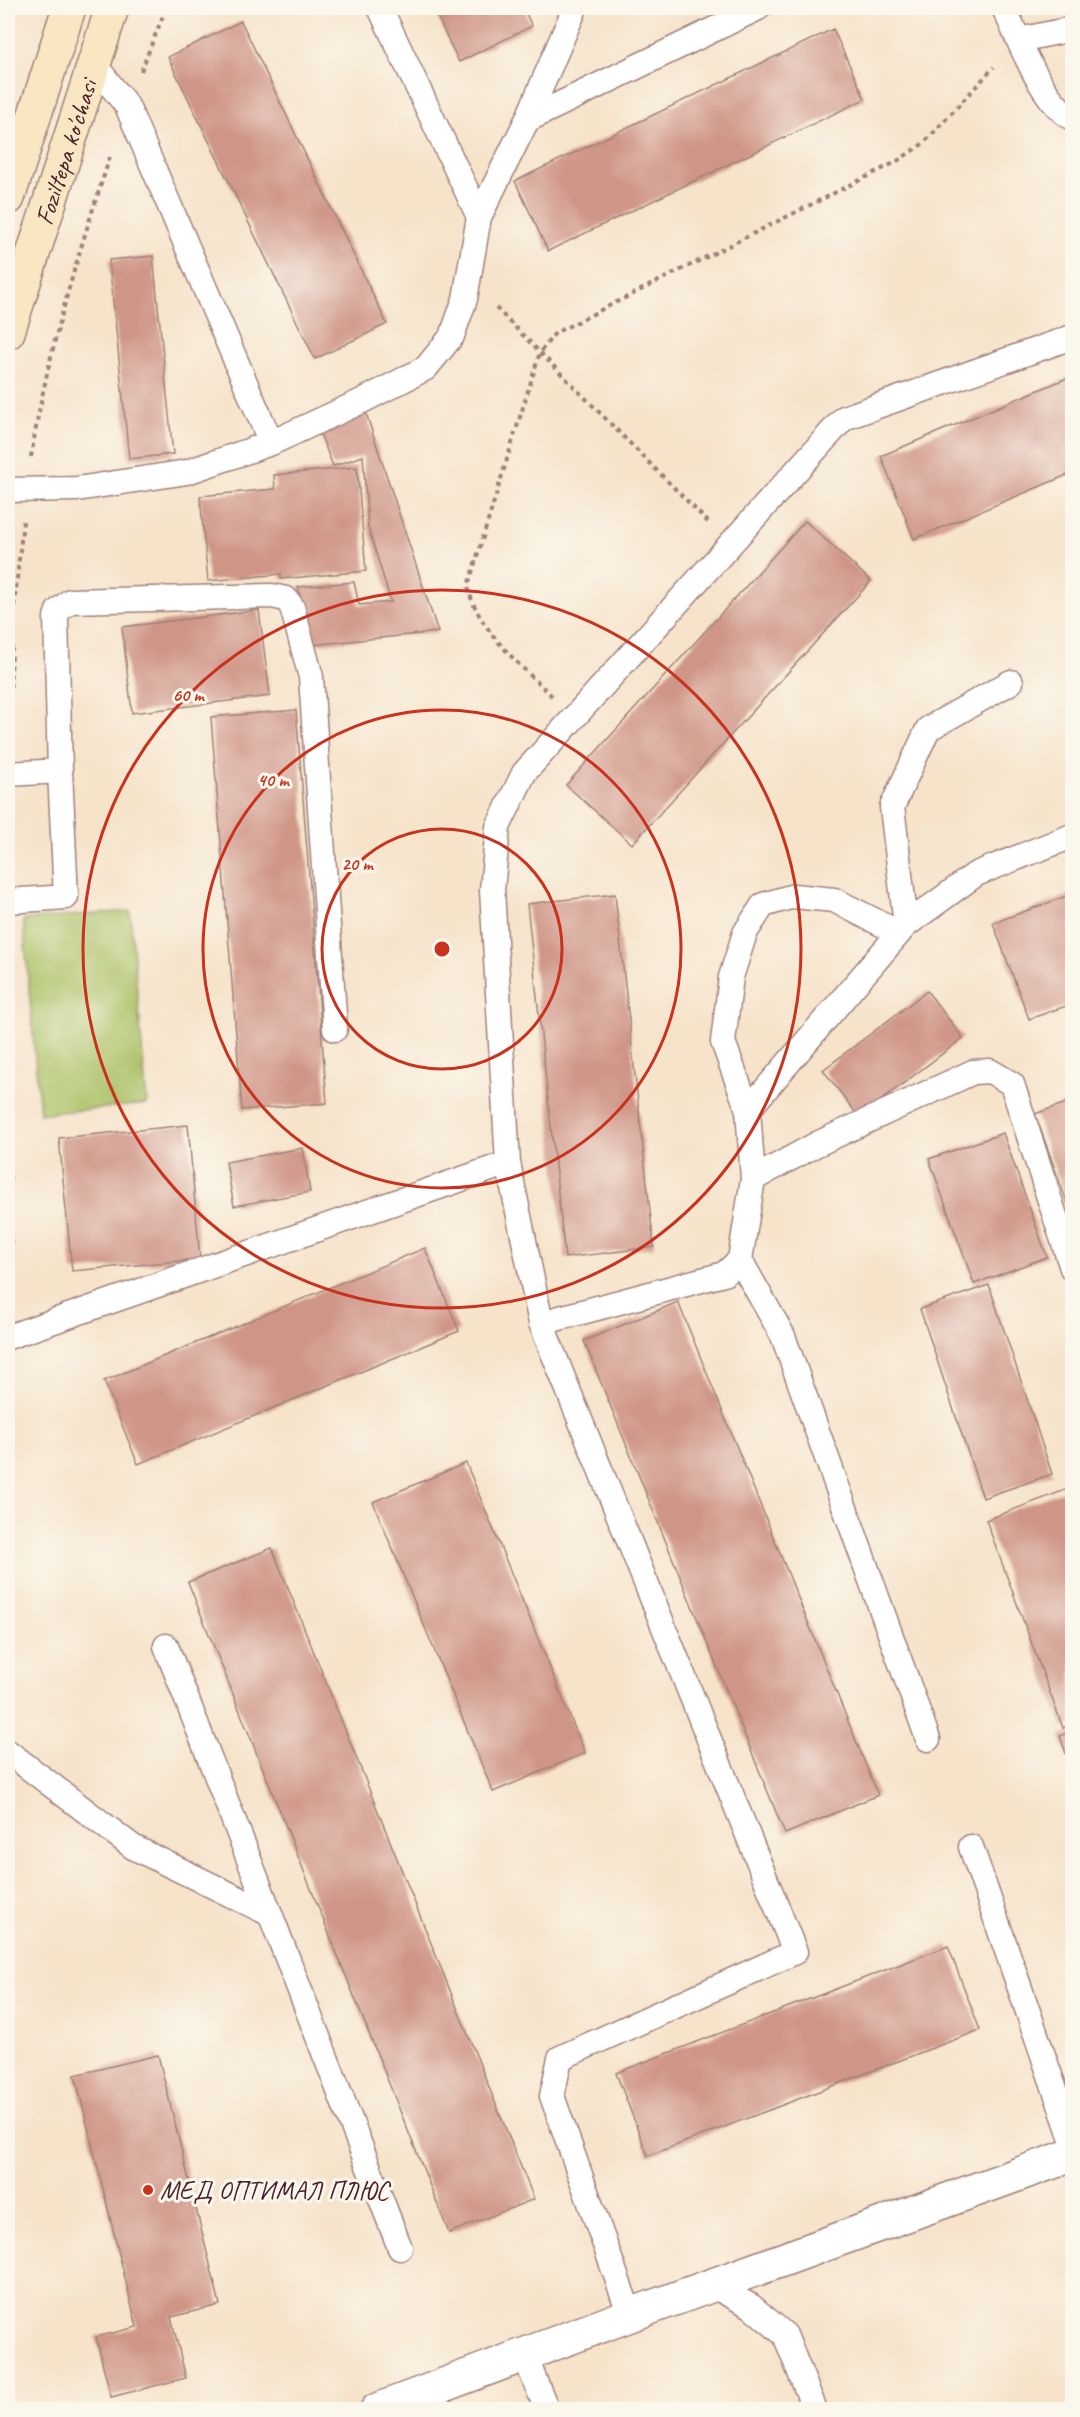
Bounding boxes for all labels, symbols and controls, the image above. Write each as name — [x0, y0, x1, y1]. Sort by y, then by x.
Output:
street label: Foziltepa ko'chasi — [28, 73, 106, 229]
text: 60 m — [172, 684, 205, 706]
text: 40 m — [258, 769, 290, 791]
text: 20 m — [342, 853, 374, 875]
centre of rings — [432, 939, 452, 959]
place label: МЕД ОПТИМАЛ ПЛЮС — [160, 2174, 392, 2207]
marker: МЕД ОПТИМАЛ ПЛЮС — [141, 2183, 155, 2197]

